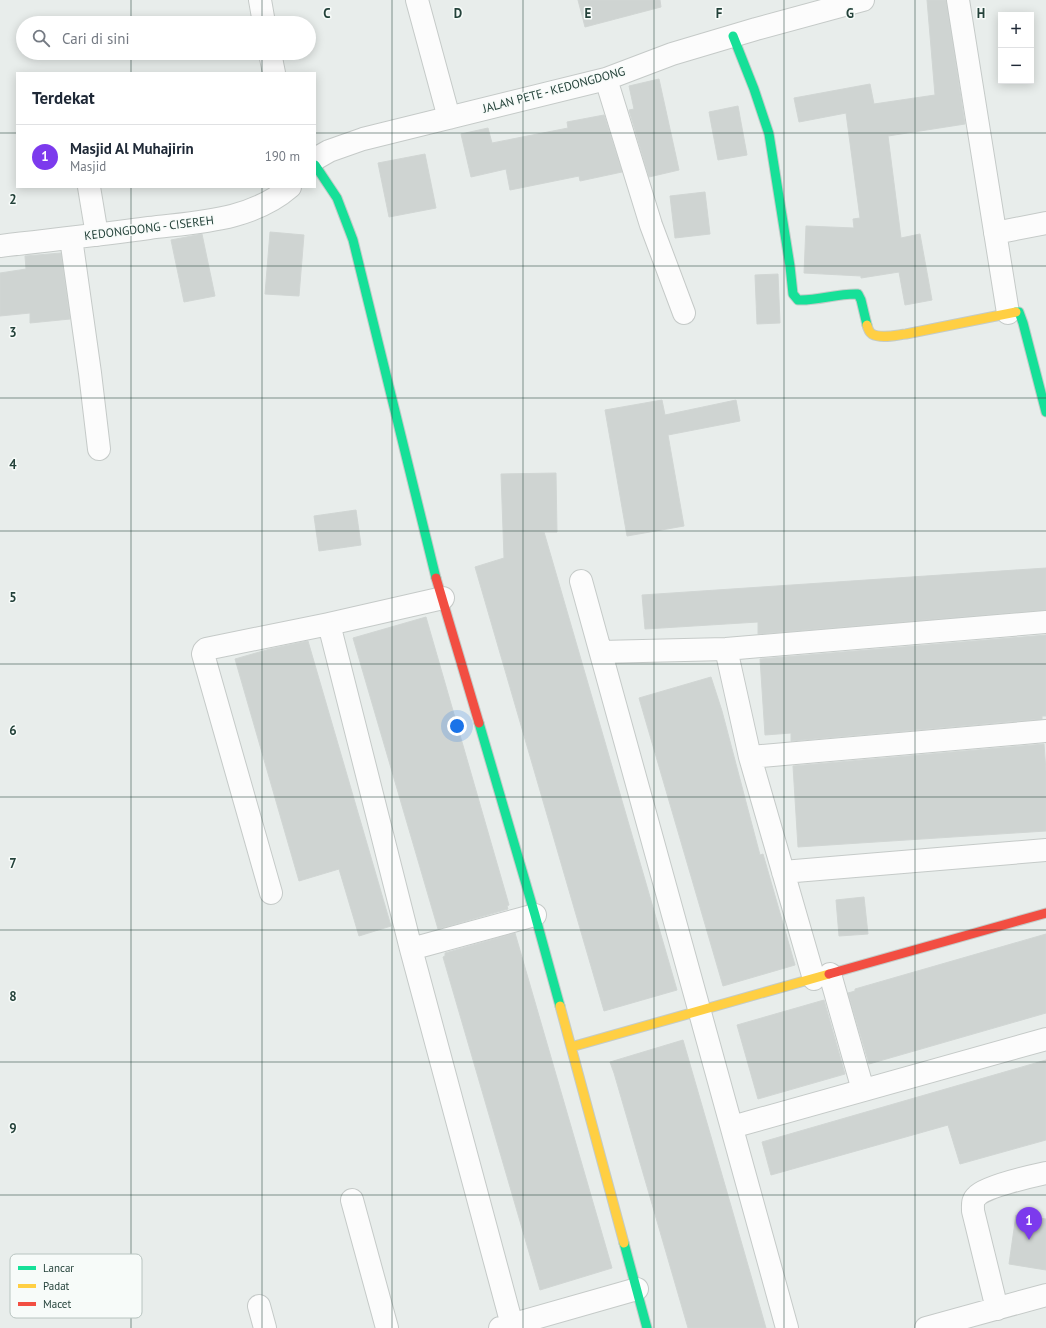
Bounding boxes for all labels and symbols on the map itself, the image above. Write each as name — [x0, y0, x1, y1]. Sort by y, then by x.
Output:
text: C — [323, 5, 331, 22]
text: D — [454, 5, 462, 22]
text: E — [585, 5, 592, 22]
text: F — [716, 5, 723, 22]
text: G — [846, 5, 854, 22]
text: H — [977, 5, 985, 22]
street label: JALAN PETE - KEDONGDONG — [480, 63, 627, 116]
text: 2 — [9, 191, 17, 208]
street label: KEDONGDONG - CISEREH — [83, 212, 215, 243]
text: 3 — [9, 324, 17, 341]
text: 4 — [9, 456, 17, 473]
text: 5 — [9, 589, 17, 606]
your location — [447, 716, 467, 736]
text: 6 — [9, 722, 17, 739]
text: 7 — [9, 855, 17, 872]
text: 8 — [9, 988, 17, 1005]
text: 9 — [9, 1120, 17, 1137]
pin: 1 — [1016, 1207, 1042, 1240]
legend — [10, 1254, 142, 1318]
text: Lancar — [43, 1261, 74, 1275]
text: Padat — [43, 1279, 70, 1293]
text: Macet — [43, 1297, 71, 1311]

